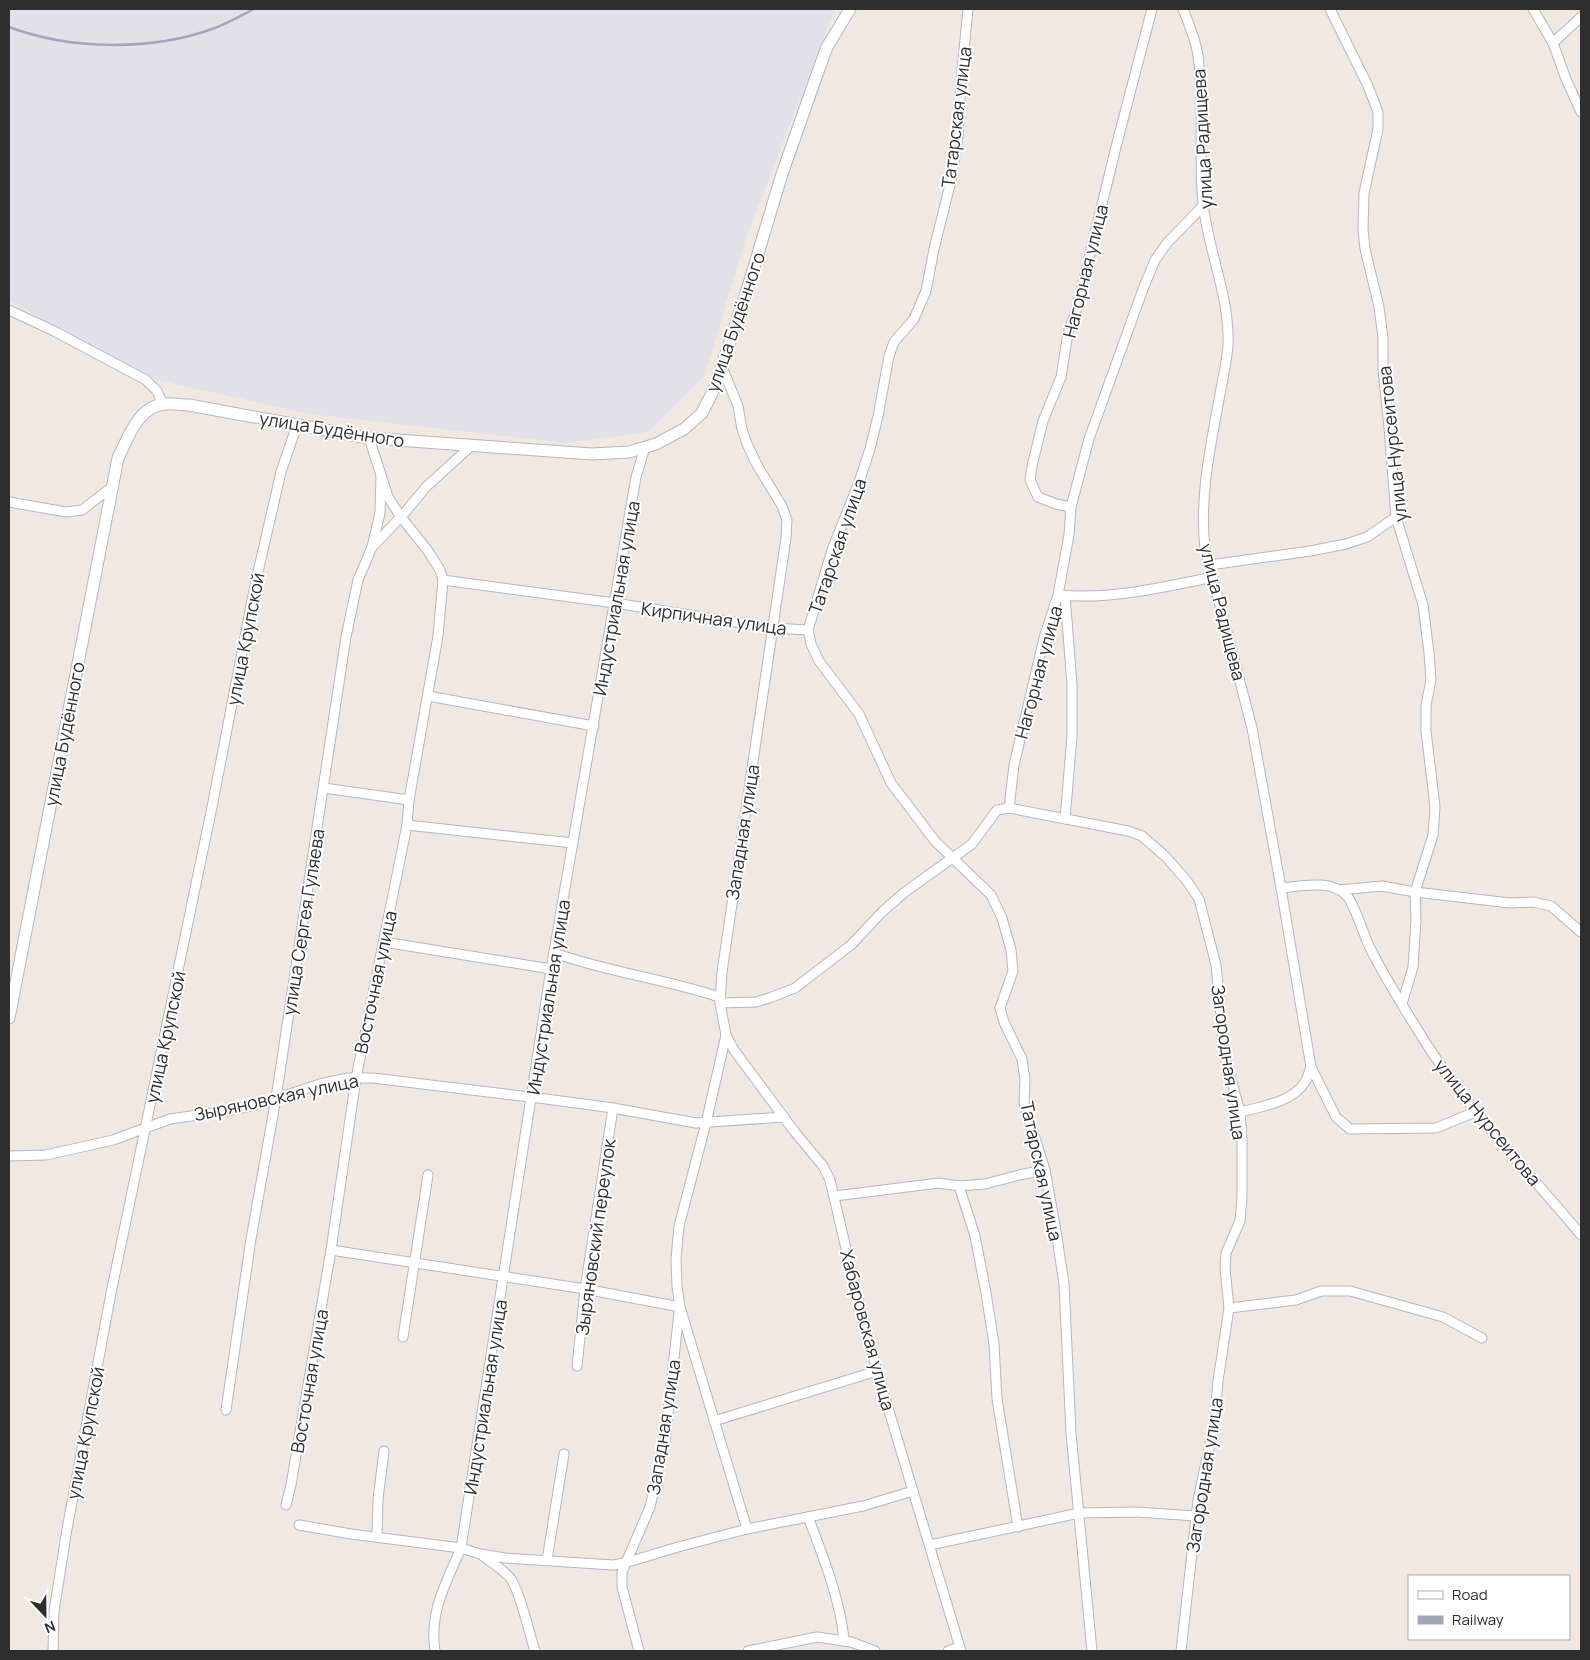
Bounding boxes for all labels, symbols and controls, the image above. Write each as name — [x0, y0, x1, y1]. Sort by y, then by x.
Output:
street label: Татарская улица — [935, 45, 977, 189]
street label: улица Радищева — [1186, 68, 1218, 210]
street label: Нагорная улица — [1057, 202, 1113, 340]
street label: улица Будённого — [700, 249, 770, 395]
street label: улица Нурсеитова — [1372, 365, 1412, 523]
street label: улица Будённого — [258, 406, 406, 452]
street label: Татарская улица — [803, 475, 871, 617]
street label: Индустриальная улица — [587, 499, 645, 697]
street label: улица Радищева — [1194, 541, 1252, 683]
street label: улица Крупской — [220, 571, 270, 707]
street label: Кирпичная улица — [640, 596, 788, 640]
street label: Нагорная улица — [1009, 603, 1067, 741]
street label: улица Будённого — [38, 660, 90, 808]
street label: Западная улица — [719, 763, 765, 901]
street label: улица Сергея Гуляева — [276, 827, 330, 1017]
street label: Индустриальная улица — [521, 898, 575, 1096]
street label: Восточная улица — [348, 908, 402, 1056]
street label: улица Крупской — [139, 969, 191, 1105]
street label: Загородная улица — [1206, 983, 1252, 1141]
street label: улица Нурсеитова — [1429, 1053, 1547, 1191]
street label: Зыряновская улица — [192, 1068, 360, 1126]
street label: Татарская улица — [1015, 1099, 1069, 1243]
street label: Зыряновский переулок — [569, 1136, 621, 1337]
street label: Хабаровская улица — [835, 1247, 901, 1413]
street label: Индустриальная улица — [458, 1298, 512, 1496]
street label: Восточная улица — [285, 1307, 333, 1455]
street label: Западная улица — [640, 1358, 686, 1496]
street label: улица Крупской — [60, 1365, 110, 1501]
street label: Загородная улица — [1180, 1396, 1228, 1554]
legend — [1408, 1575, 1570, 1640]
text: Road — [1452, 1584, 1488, 1605]
north arrow — [20, 1590, 70, 1640]
text: Railway — [1452, 1609, 1504, 1630]
text: N — [42, 1617, 58, 1638]

